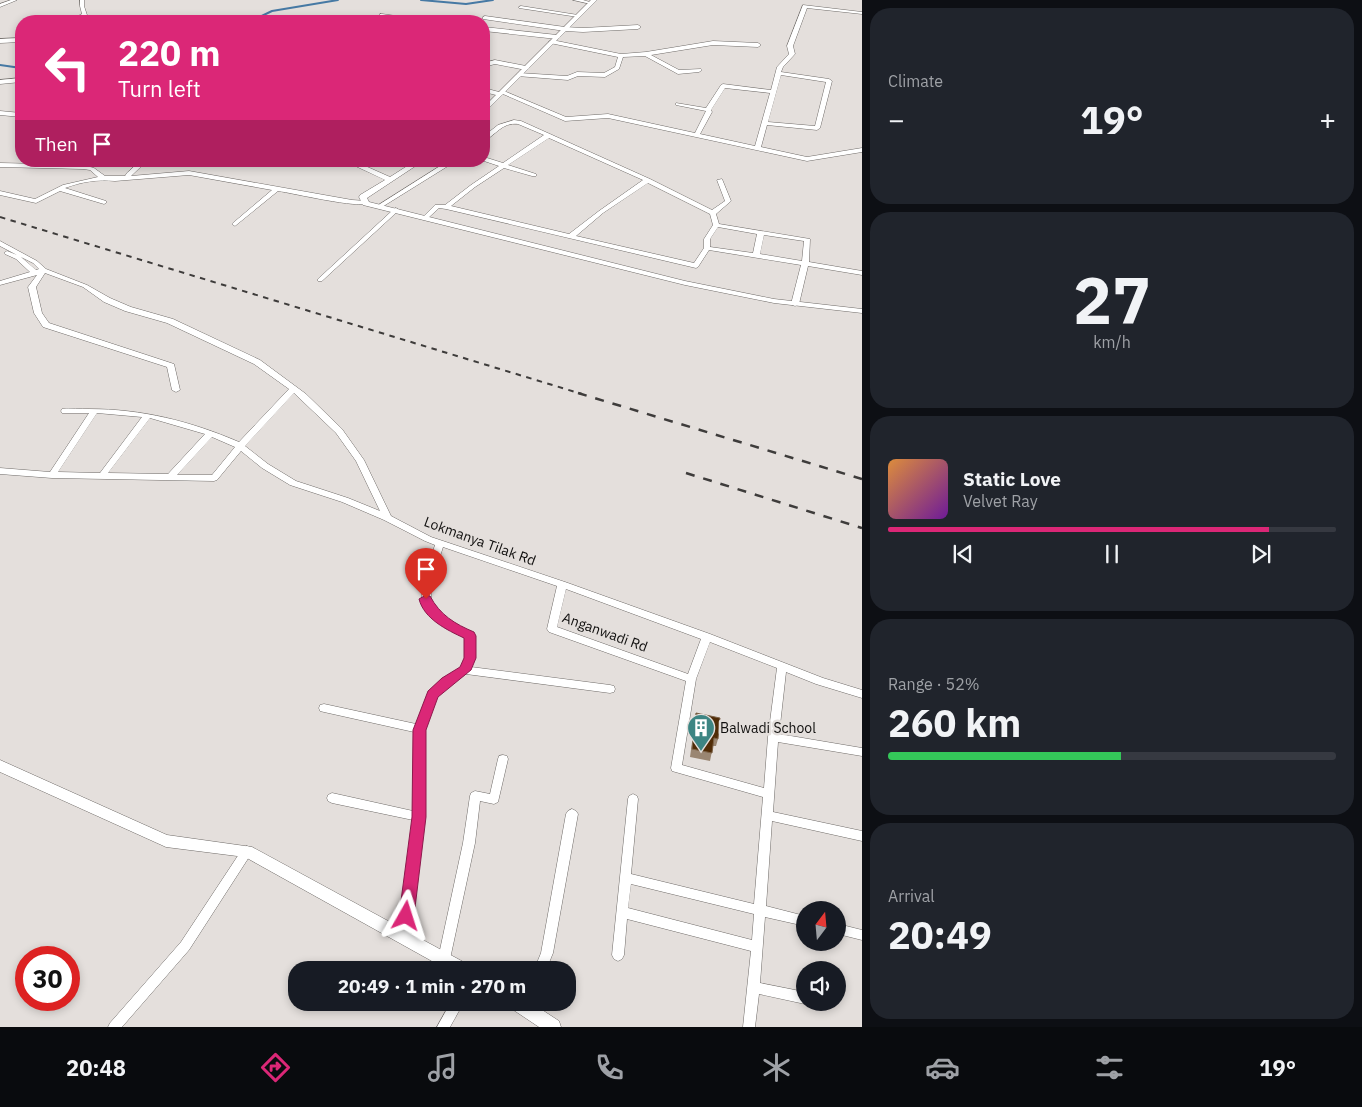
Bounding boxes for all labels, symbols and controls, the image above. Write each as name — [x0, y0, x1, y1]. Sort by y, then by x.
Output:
text: 220 m — [118, 30, 221, 76]
icon: left — [35, 35, 100, 100]
text: Climate — [888, 71, 943, 91]
text: Turn left — [118, 74, 201, 103]
text: 19° — [1080, 95, 1144, 144]
text: − — [888, 101, 905, 138]
text: + — [1319, 101, 1336, 138]
icon: arrive — [88, 130, 116, 158]
text: Then — [35, 132, 78, 156]
text: 27 — [1073, 257, 1151, 342]
text: km/h — [1093, 332, 1131, 352]
text: Static Love — [963, 467, 1061, 491]
text: Velvet Ray — [963, 491, 1038, 511]
street label: Lokmanya Tilak Rd — [422, 512, 538, 570]
icon: previous — [949, 540, 977, 568]
icon: pause — [1098, 540, 1126, 568]
icon: next — [1247, 540, 1275, 568]
pin — [405, 548, 447, 599]
icon: arrive — [412, 555, 440, 583]
street label: Anganwadi Rd — [560, 608, 650, 656]
text: Range · 52% — [888, 674, 980, 694]
text: 260 km — [888, 698, 1021, 747]
building icon: Balwadi School — [686, 713, 716, 752]
place label: Balwadi School — [720, 719, 816, 737]
text: Arrival — [888, 886, 935, 906]
position arrow — [379, 889, 431, 941]
north arrow — [796, 901, 846, 951]
map controls — [796, 901, 846, 1011]
text: 20:49 — [888, 910, 992, 959]
speed limit sign: 30 — [15, 946, 80, 1011]
button: sound — [796, 961, 846, 1011]
text: 20:49 · 1 min · 270 m — [338, 974, 526, 998]
icon: directions — [258, 1050, 293, 1085]
icon: music — [425, 1050, 460, 1085]
icon: phone — [592, 1050, 627, 1085]
icon: climate — [759, 1050, 794, 1085]
icon: car — [925, 1050, 960, 1085]
icon: filters — [1092, 1050, 1127, 1085]
text: 20:48 — [66, 1053, 126, 1082]
text: 19° — [1259, 1053, 1296, 1082]

